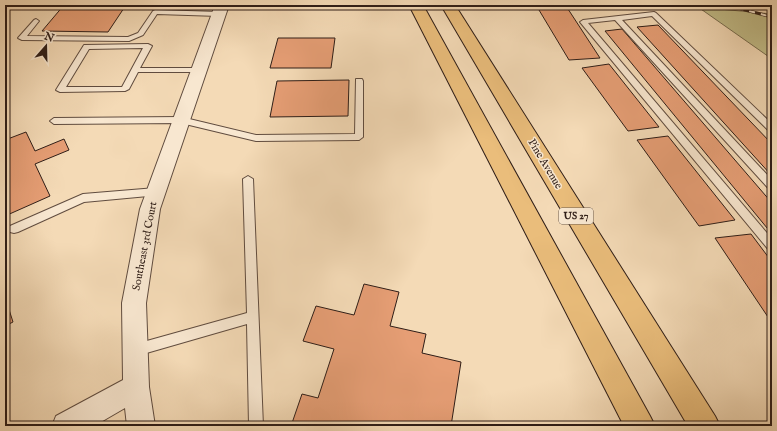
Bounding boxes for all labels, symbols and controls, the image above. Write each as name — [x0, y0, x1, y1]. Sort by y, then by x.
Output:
north arrow — [26, 26, 66, 66]
text: N — [41, 29, 56, 46]
street label: Pine Avenue — [525, 136, 565, 192]
street label: Southeast 3rd Court — [130, 200, 161, 292]
road number: US 27 — [559, 208, 593, 224]

